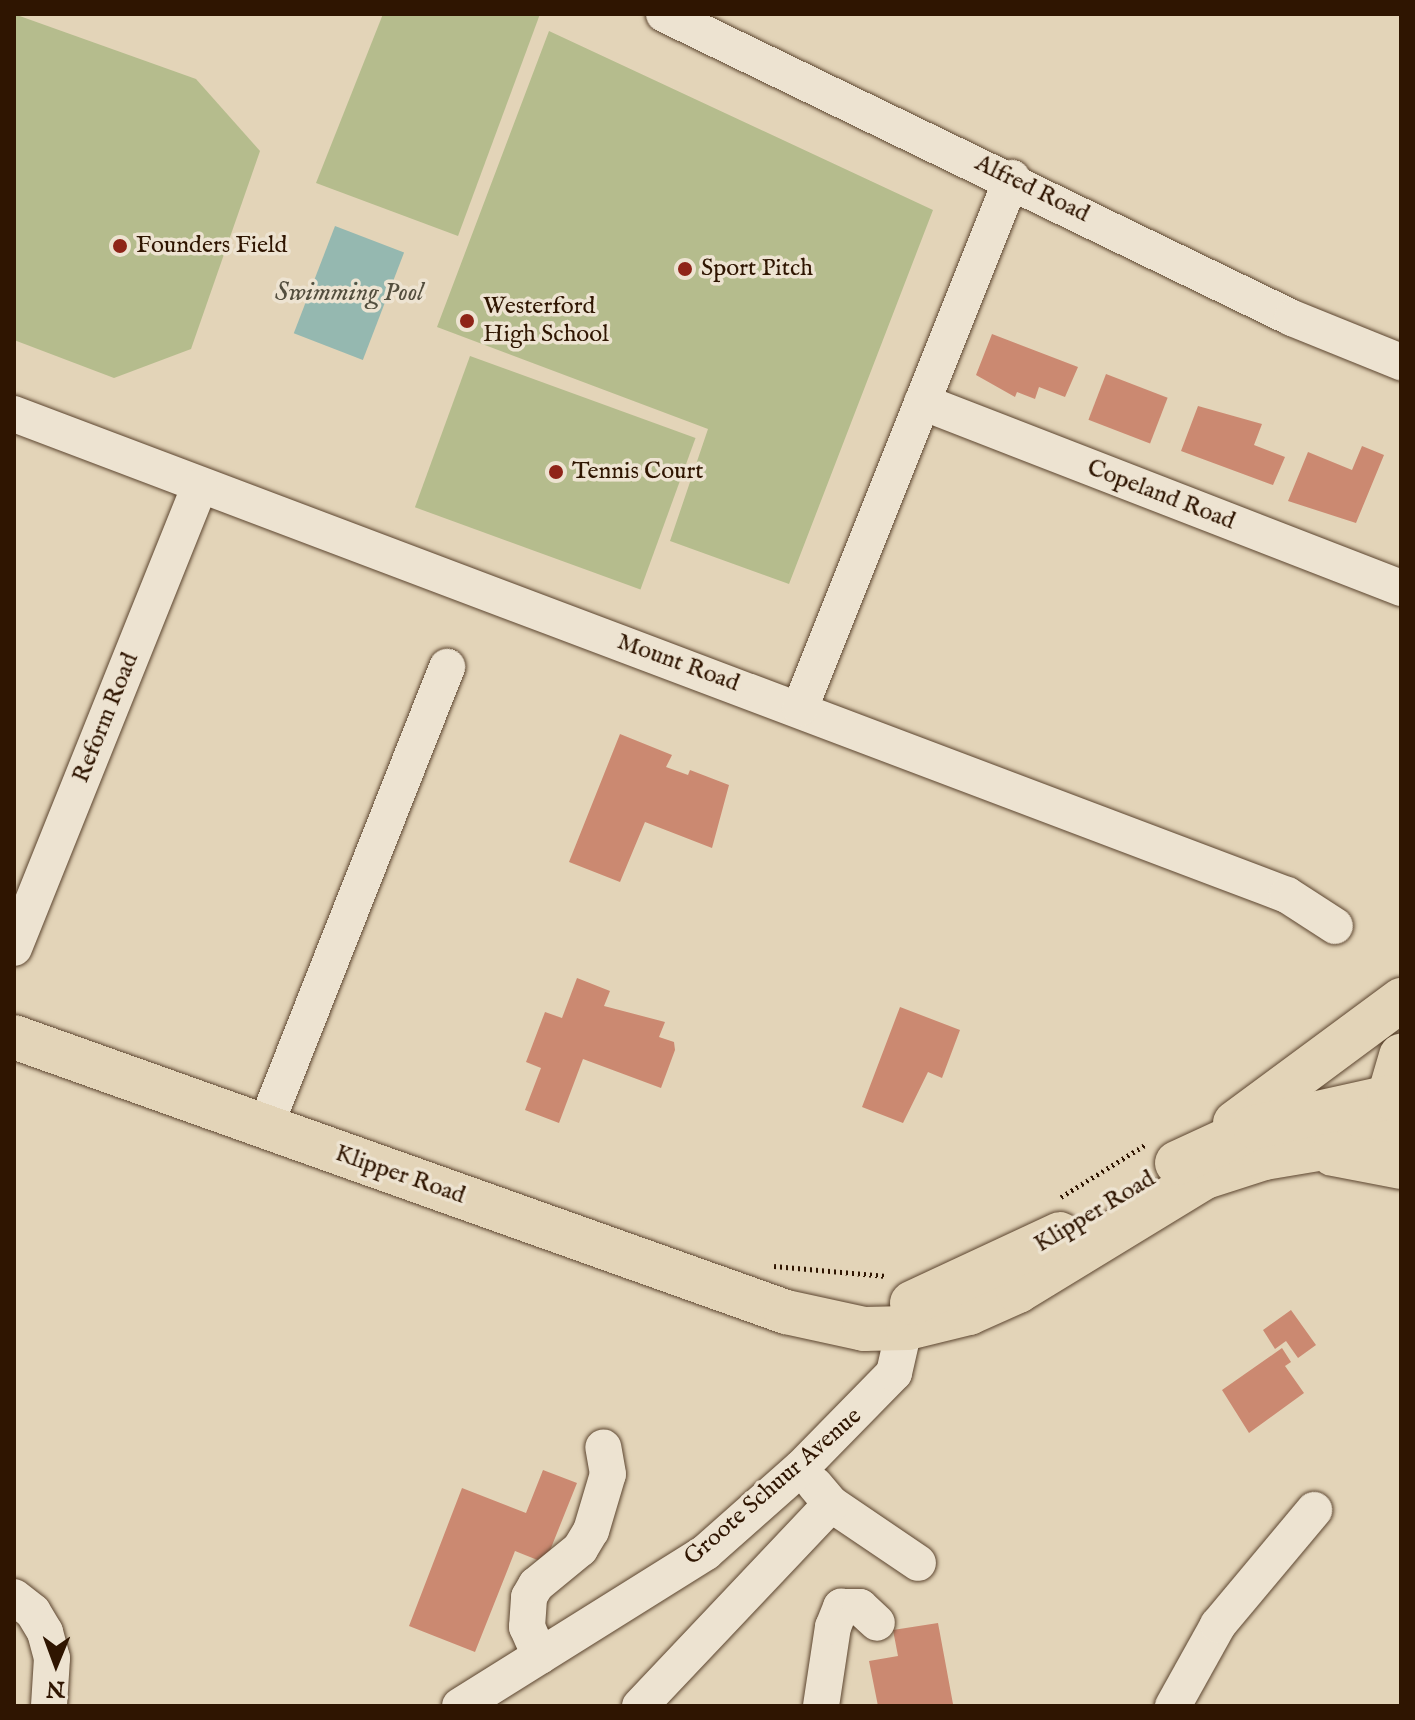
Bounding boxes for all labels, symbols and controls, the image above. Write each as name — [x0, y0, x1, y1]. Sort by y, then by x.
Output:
street label: Alfred Road — [970, 149, 1094, 229]
place label: Founders Field — [136, 232, 287, 260]
marker: Founders Field — [111, 237, 129, 255]
place label: Sport Pitch — [701, 255, 813, 283]
marker: Sport Pitch — [676, 260, 694, 278]
water label: Swimming Pool — [275, 277, 423, 309]
place label: Westerford High School — [483, 293, 609, 349]
marker: Westerford High School — [458, 312, 476, 330]
street label: Copeland Road — [1083, 454, 1239, 536]
place label: Tennis Court — [572, 458, 704, 486]
marker: Tennis Court — [547, 463, 565, 481]
street label: Mount Road — [613, 628, 743, 698]
street label: Reform Road — [67, 649, 145, 787]
street label: Klipper Road — [331, 1139, 469, 1211]
street label: Klipper Road — [1029, 1165, 1161, 1259]
street label: Groote Schuur Avenue — [678, 1402, 868, 1572]
north arrow — [16, 1624, 96, 1704]
text: N — [46, 1674, 65, 1702]

